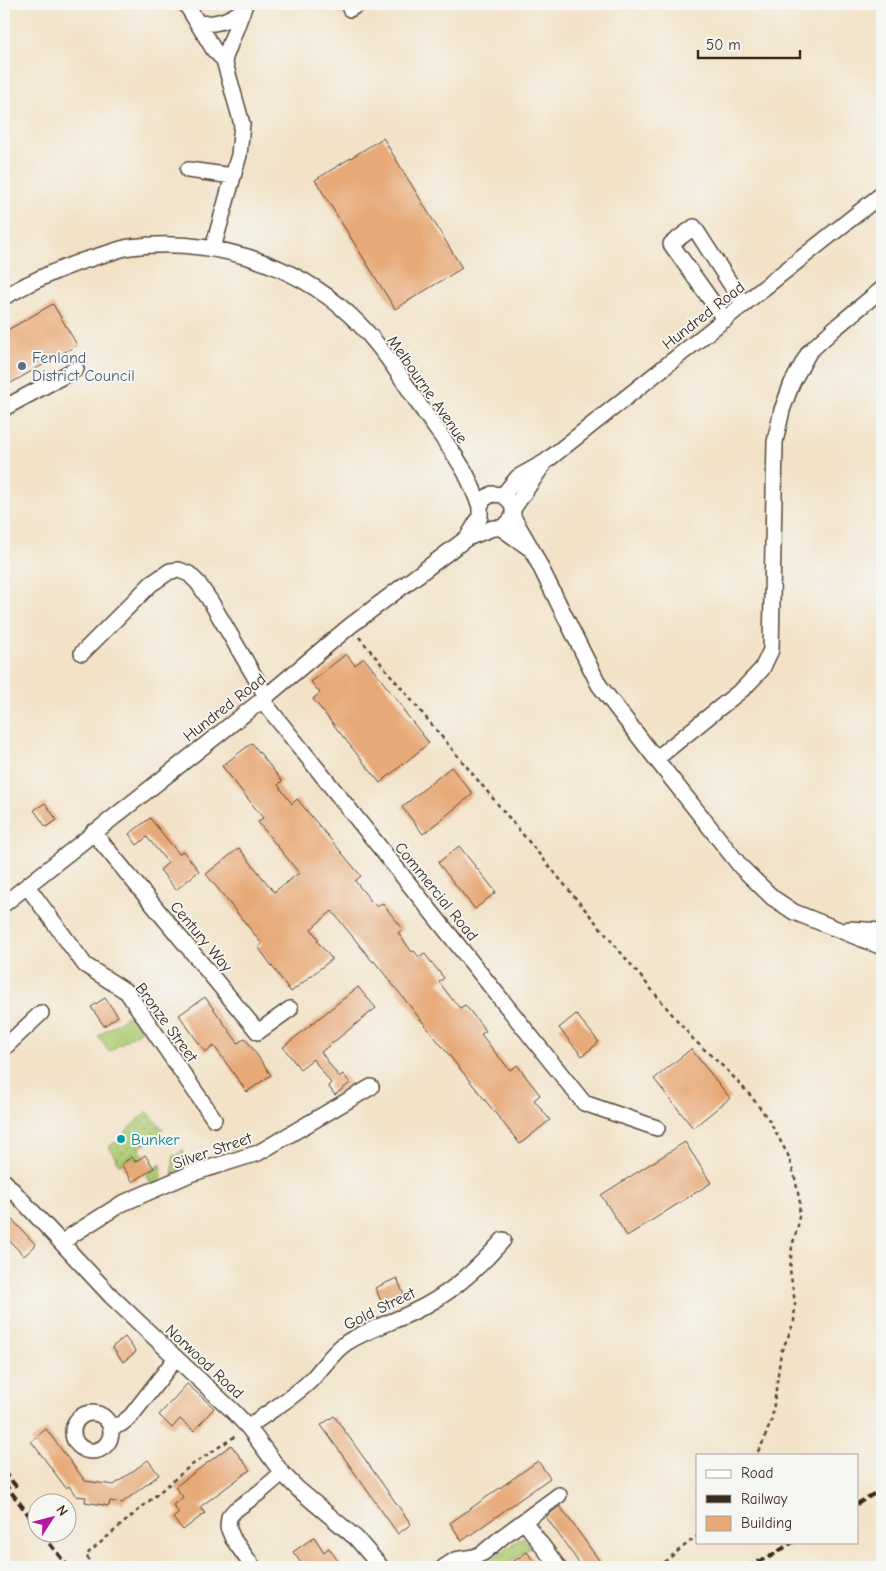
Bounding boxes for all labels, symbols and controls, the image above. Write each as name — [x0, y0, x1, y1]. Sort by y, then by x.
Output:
scale bar — [698, 28, 801, 60]
text: 50 m — [706, 36, 741, 54]
street label: Hundred Road — [659, 278, 748, 354]
street label: Melbourne Avenue — [383, 332, 471, 447]
place label: Fenland District Council — [32, 349, 135, 385]
marker: Fenland District Council — [16, 360, 28, 372]
street label: Hundred Road — [180, 670, 269, 746]
street label: Commercial Road — [391, 839, 481, 945]
street label: Century Way — [167, 898, 236, 976]
street label: Bronze Street — [131, 980, 201, 1066]
street label: Silver Street — [171, 1129, 254, 1173]
place label: Bunker — [131, 1131, 180, 1149]
marker: Bunker — [115, 1133, 127, 1145]
street label: Gold Street — [341, 1284, 419, 1334]
street label: Norwood Road — [162, 1321, 247, 1402]
legend — [696, 1454, 858, 1544]
text: Road — [741, 1464, 773, 1482]
text: Railway — [741, 1490, 788, 1508]
north arrow — [28, 1494, 78, 1544]
text: N — [53, 1502, 72, 1519]
text: Building — [741, 1514, 792, 1532]

